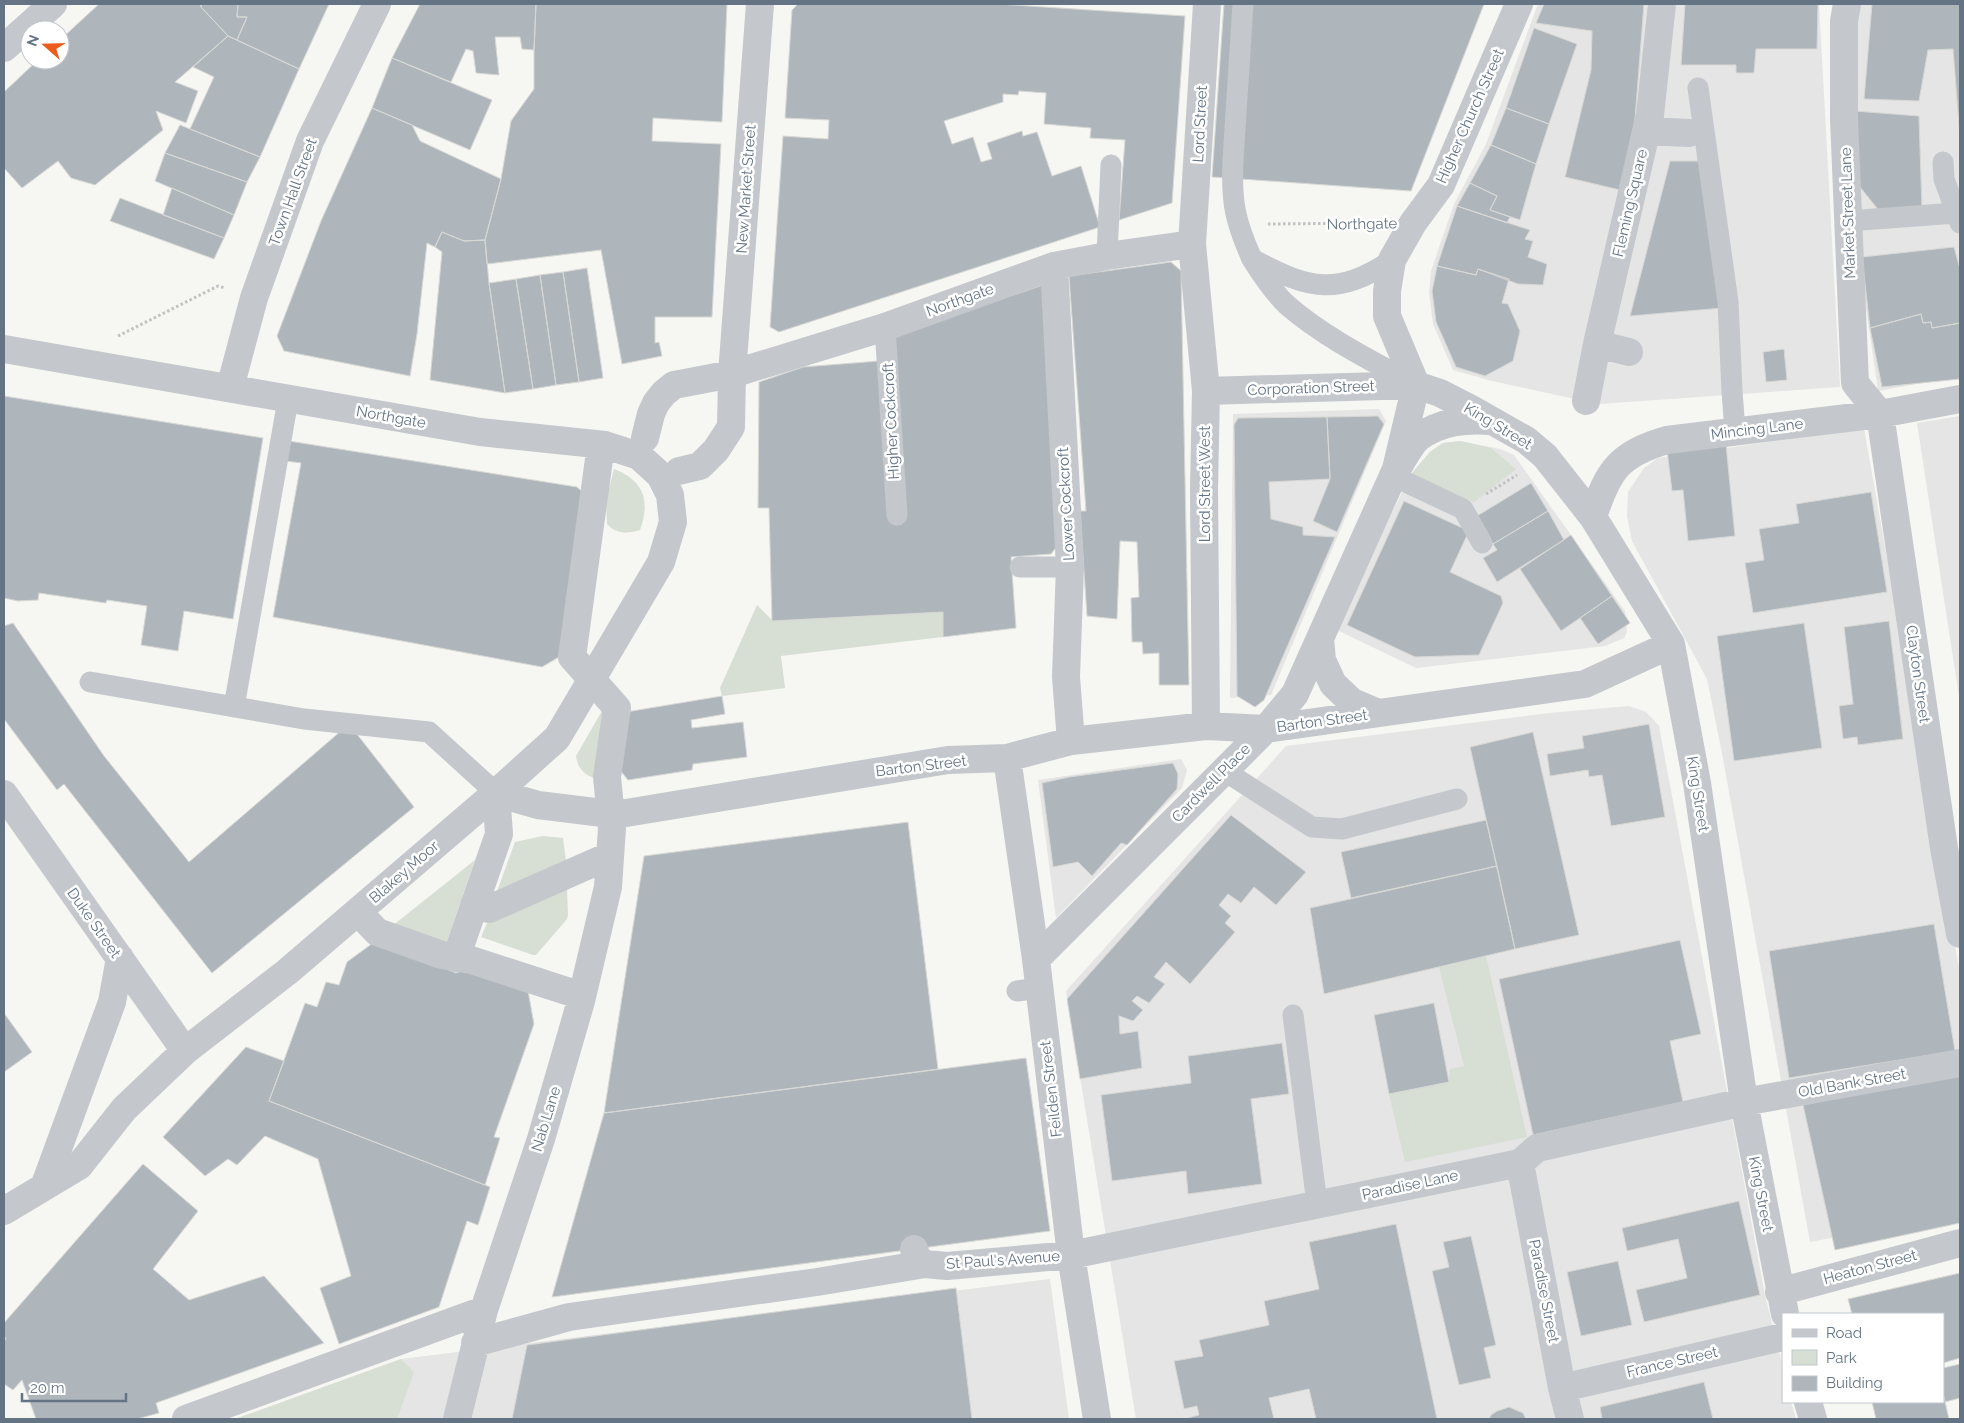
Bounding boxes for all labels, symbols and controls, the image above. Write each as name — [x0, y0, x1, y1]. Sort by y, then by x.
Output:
north arrow — [20, 20, 70, 70]
text: N — [23, 33, 42, 48]
street label: Higher Church Street — [1432, 46, 1508, 186]
street label: Lord Street — [1189, 85, 1211, 163]
street label: New Market Street — [733, 124, 759, 254]
street label: Town Hall Street — [265, 136, 321, 248]
street label: Fleming Square — [1609, 147, 1651, 259]
street label: Market Street Lane — [1837, 147, 1859, 279]
street label: Northgate — [1327, 214, 1398, 234]
street label: Northgate — [924, 279, 996, 321]
street label: Higher Cockcroft — [879, 362, 903, 480]
street label: Corporation Street — [1247, 377, 1375, 399]
street label: King Street — [1461, 399, 1535, 453]
street label: Northgate — [355, 402, 427, 432]
street label: Mincing Lane — [1710, 414, 1804, 444]
street label: Lord Street West — [1196, 426, 1214, 542]
street label: Lower Cockcroft — [1054, 447, 1078, 561]
street label: Clayton Street — [1902, 624, 1934, 724]
street label: Barton Street — [1275, 706, 1369, 736]
street label: Cardwell Place — [1168, 740, 1254, 826]
street label: Barton Street — [875, 751, 967, 781]
street label: King Street — [1683, 755, 1713, 833]
street label: Blakey Moor — [366, 836, 443, 907]
street label: Duke Street — [63, 884, 125, 962]
street label: Feilden Street — [1036, 1040, 1066, 1138]
street label: Old Bank Street — [1797, 1065, 1907, 1101]
street label: Nab Lane — [528, 1084, 564, 1154]
street label: King Street — [1745, 1155, 1777, 1233]
street label: Paradise Lane — [1360, 1166, 1460, 1204]
street label: Paradise Street — [1525, 1238, 1563, 1344]
street label: Heaton Street — [1821, 1246, 1919, 1288]
street label: St Paul's Avenue — [945, 1247, 1061, 1273]
legend — [1782, 1313, 1944, 1403]
text: Road — [1826, 1324, 1862, 1342]
street label: France Street — [1625, 1343, 1719, 1381]
text: Park — [1826, 1349, 1857, 1367]
scale bar — [22, 1370, 126, 1402]
text: Building — [1826, 1374, 1883, 1392]
text: 20 m — [30, 1379, 65, 1397]

